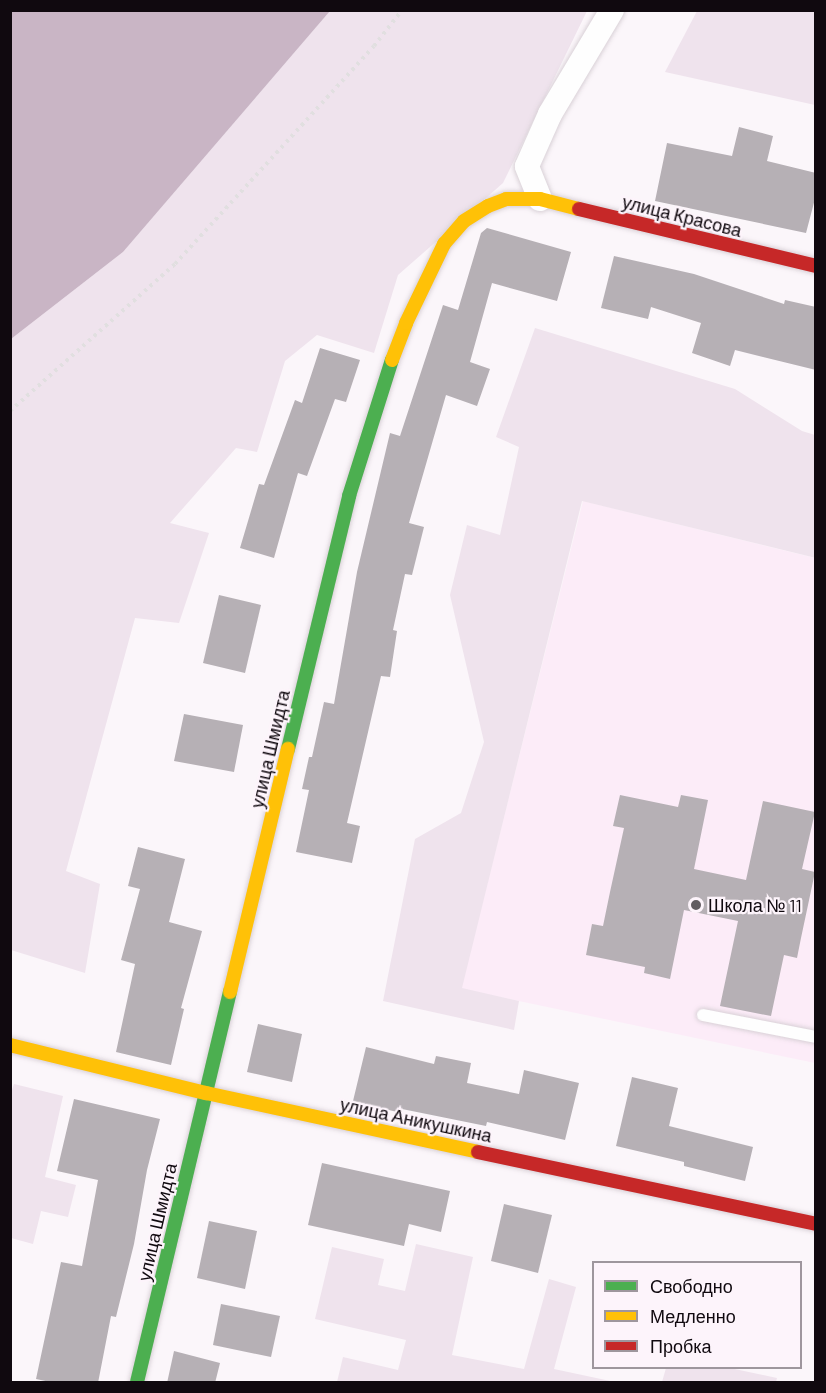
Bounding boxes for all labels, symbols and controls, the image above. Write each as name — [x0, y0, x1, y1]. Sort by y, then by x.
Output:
street label: улица Красова — [620, 191, 744, 241]
street label: улица Шмидта — [246, 688, 294, 810]
place label: Школа № 11 — [708, 894, 802, 916]
marker: Школа № 11 — [689, 898, 703, 912]
street label: улица Аникушкина — [338, 1093, 494, 1147]
street label: улица Шмидта — [133, 1161, 181, 1283]
legend — [592, 1261, 802, 1369]
text: Свободно — [650, 1275, 733, 1297]
text: Медленно — [650, 1305, 736, 1327]
text: Пробка — [650, 1335, 712, 1357]

